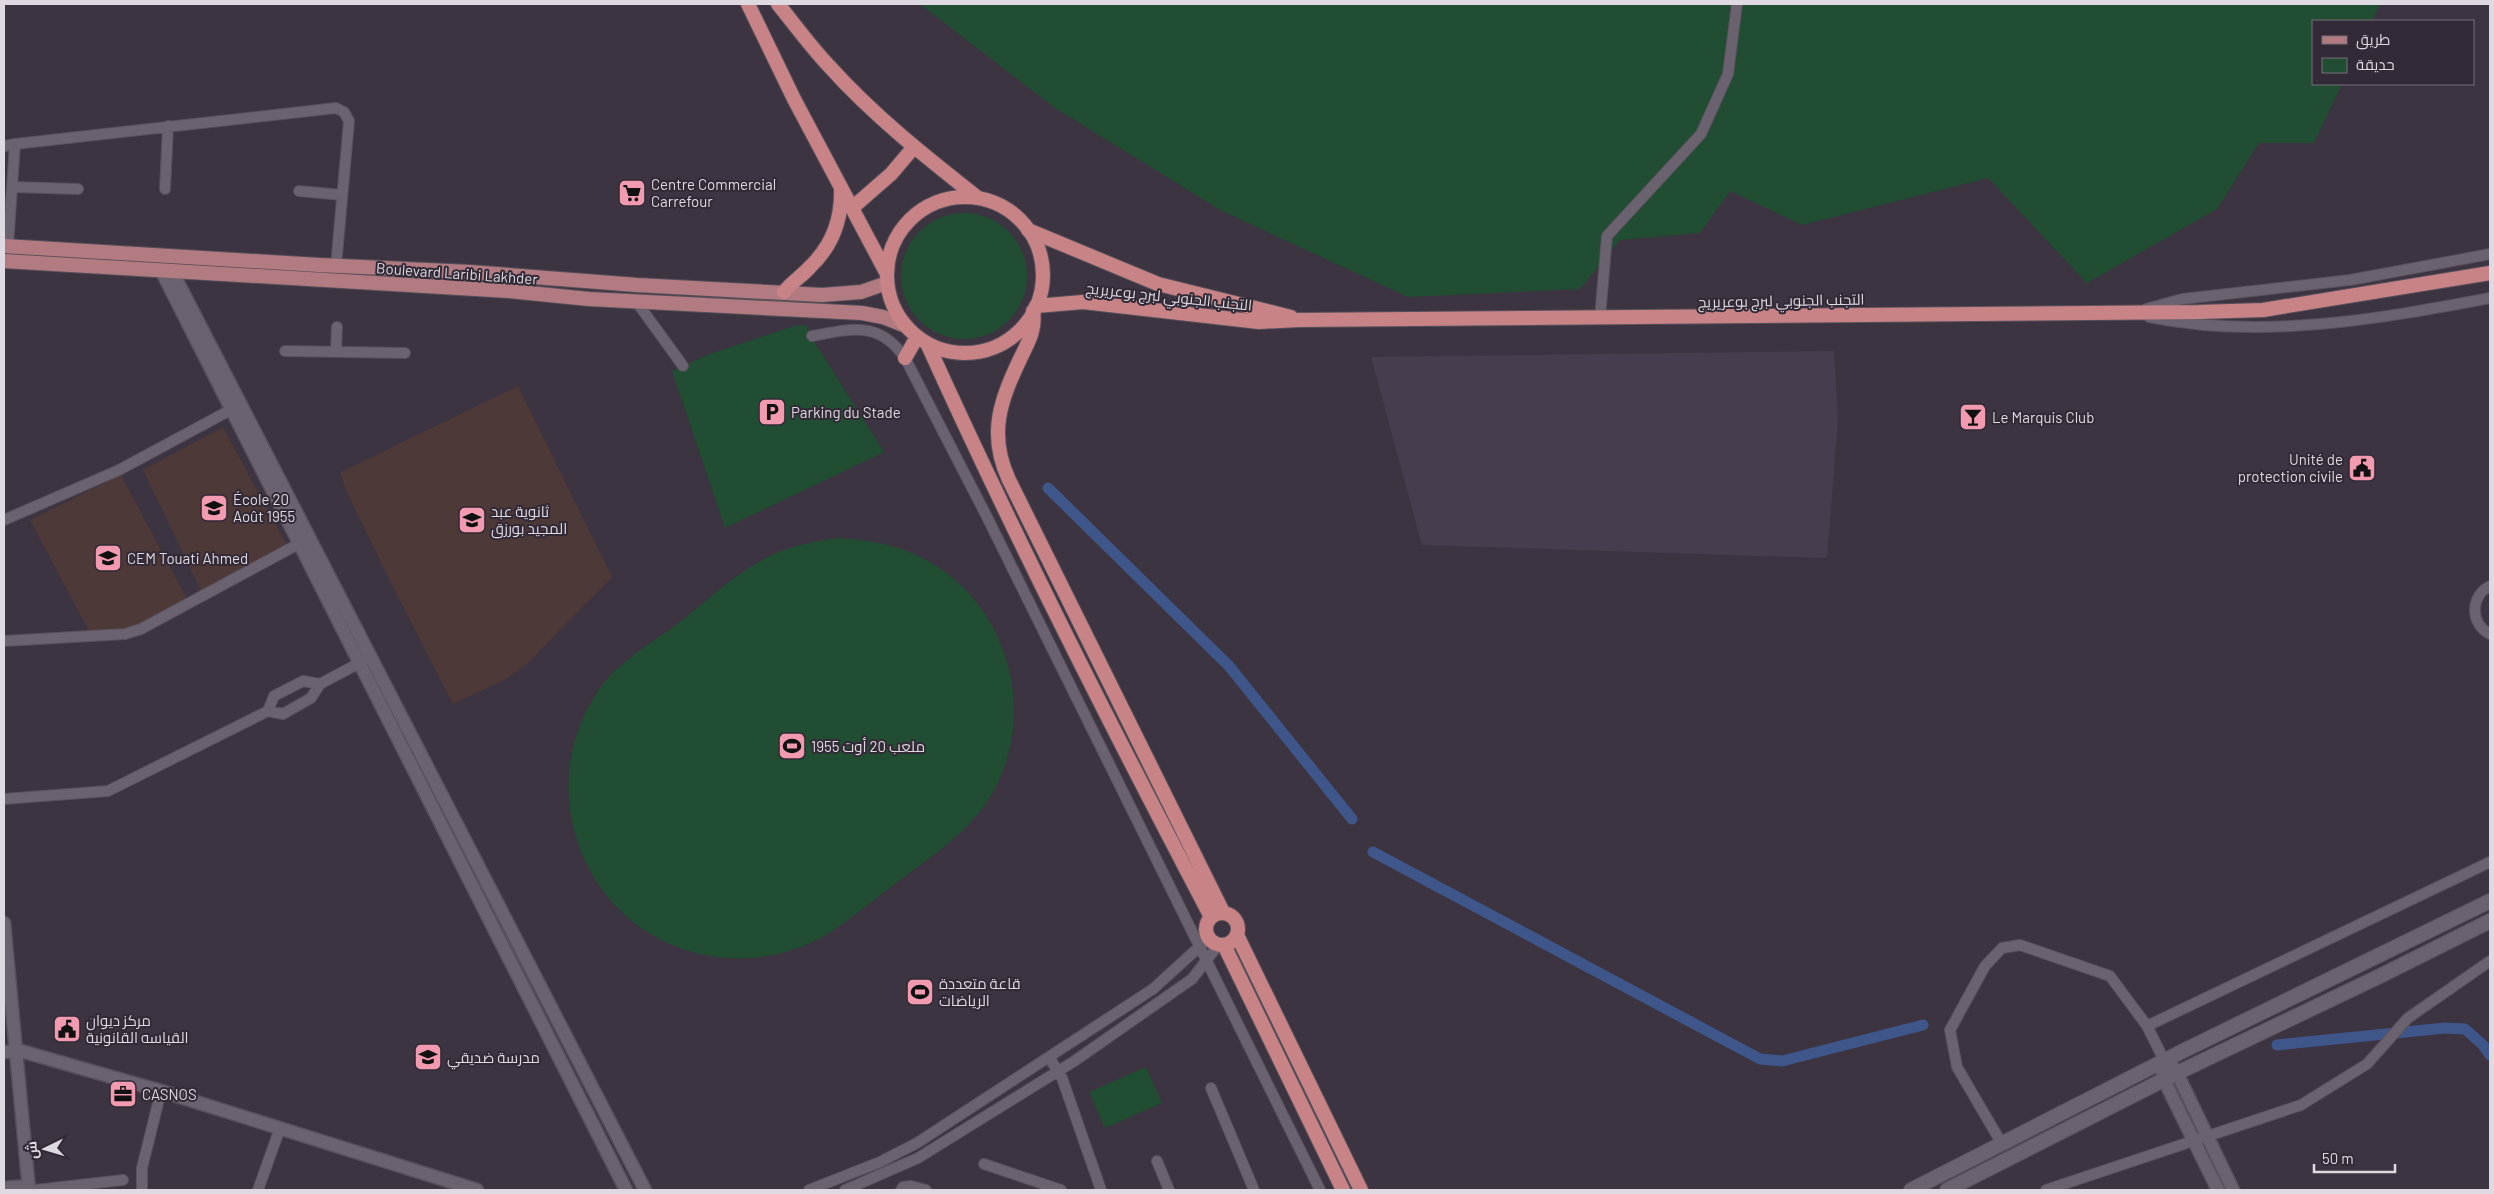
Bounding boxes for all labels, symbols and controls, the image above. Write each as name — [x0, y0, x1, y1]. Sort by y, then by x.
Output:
legend — [2312, 20, 2474, 85]
text: طريق — [2356, 30, 2390, 50]
text: حديقة — [2356, 55, 2395, 73]
place label: Centre Commercial Carrefour — [651, 175, 776, 210]
supermarket icon: Centre Commercial Carrefour — [617, 178, 647, 208]
street label: Boulevard Laribi Lakhder — [376, 258, 539, 288]
street label: التجنب الجنوبي لبرج بوعريريج — [1085, 278, 1253, 318]
street label: التجنب الجنوبي لبرج بوعريريج — [1697, 290, 1865, 314]
parking icon: Parking du Stade — [757, 397, 787, 427]
bar icon: Le Marquis Club — [1958, 402, 1988, 432]
place label: Parking du Stade — [791, 403, 901, 421]
place label: Le Marquis Club — [1992, 408, 2094, 426]
place label: Unité de protection civile — [2238, 450, 2343, 485]
public building icon: Unité de protection civile — [2347, 453, 2377, 483]
place label: École 20 Août 1955 — [233, 490, 295, 525]
school or university icon: École 20 Août 1955 — [199, 493, 229, 523]
place label: ثانوية عبد المجيد بورزق — [491, 502, 567, 539]
school or university icon: ثانوية عبد المجيد بورزق — [457, 505, 487, 535]
school or university icon: CEM Touati Ahmed — [93, 543, 123, 573]
place label: CEM Touati Ahmed — [127, 549, 248, 567]
sports icon: ملعب 20 أوت 1955 — [777, 731, 807, 761]
place label: ملعب 20 أوت 1955 — [811, 737, 925, 756]
place label: قاعة متعددة الرياضات — [939, 974, 1021, 1010]
sports icon: قاعة متعددة الرياضات — [905, 977, 935, 1007]
place label: مركز ديوان القياسه القانونية — [86, 1011, 189, 1047]
public building icon: مركز ديوان القياسه القانونية — [52, 1014, 82, 1044]
school or university icon: مدرسة ضديقي — [413, 1042, 443, 1072]
place label: مدرسة ضديقي — [447, 1048, 540, 1070]
office icon: CASNOS — [108, 1079, 138, 1109]
place label: CASNOS — [142, 1085, 197, 1103]
north arrow — [20, 1124, 70, 1174]
text: ش — [22, 1140, 42, 1160]
scale bar — [2314, 1142, 2395, 1174]
text: 50 m — [2322, 1149, 2354, 1167]

